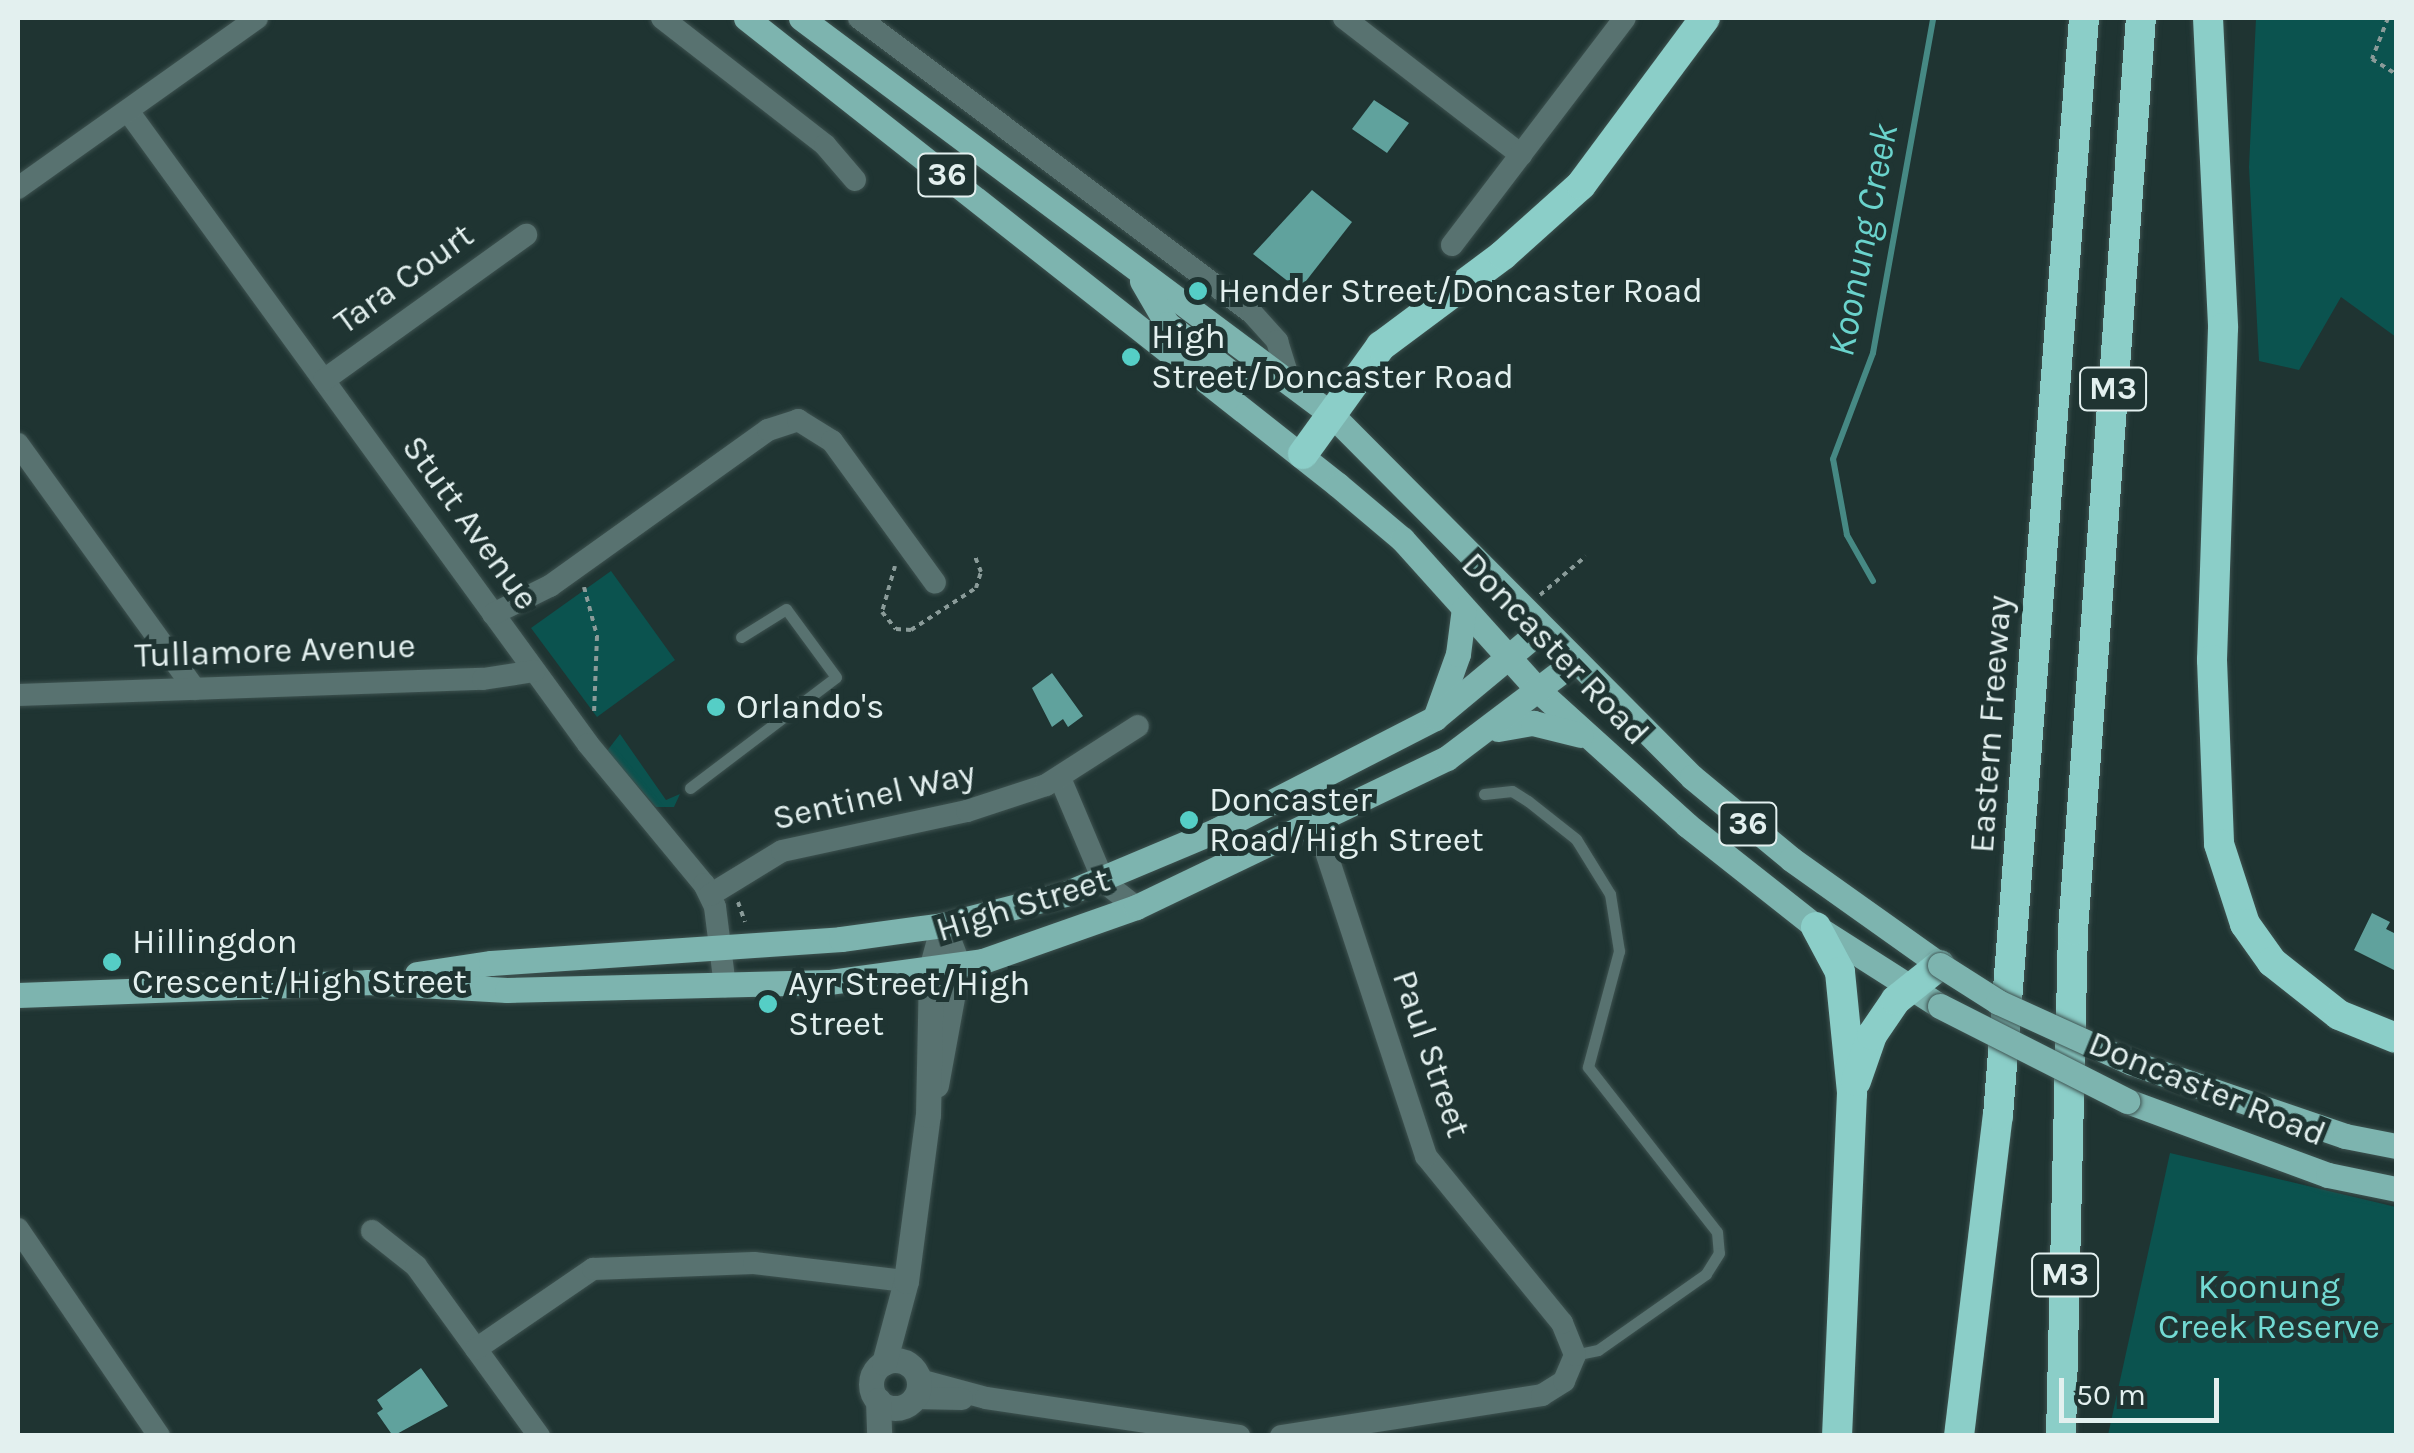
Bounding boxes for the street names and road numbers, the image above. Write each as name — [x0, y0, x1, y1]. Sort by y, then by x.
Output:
road number: 36 — [917, 148, 977, 202]
street label: Tara Court — [326, 215, 482, 343]
road number: M3 — [2078, 362, 2148, 416]
street label: Stutt Avenue — [393, 428, 547, 618]
street label: Doncaster Road — [1452, 544, 1658, 754]
street label: Eastern Freeway — [1961, 594, 2021, 854]
street label: Tullamore Avenue — [134, 625, 416, 677]
street label: Sentinel Way — [769, 752, 979, 840]
road number: 36 — [1718, 797, 1778, 851]
street label: High Street — [931, 859, 1115, 951]
street label: Paul Street — [1383, 965, 1479, 1143]
street label: Doncaster Road — [2082, 1022, 2332, 1156]
road number: M3 — [2030, 1248, 2100, 1302]

